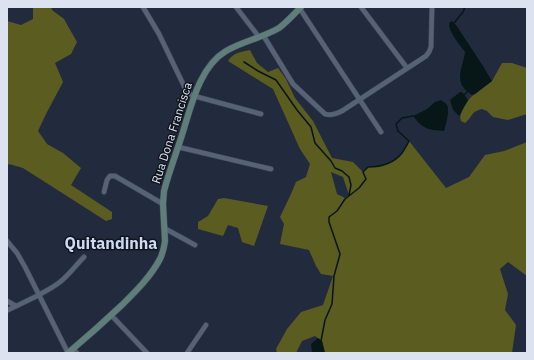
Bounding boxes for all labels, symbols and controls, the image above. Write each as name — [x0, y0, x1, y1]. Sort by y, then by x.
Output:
street label: Rua Dona Francisca — [148, 80, 195, 186]
district label: Quitandinha — [65, 233, 157, 253]

